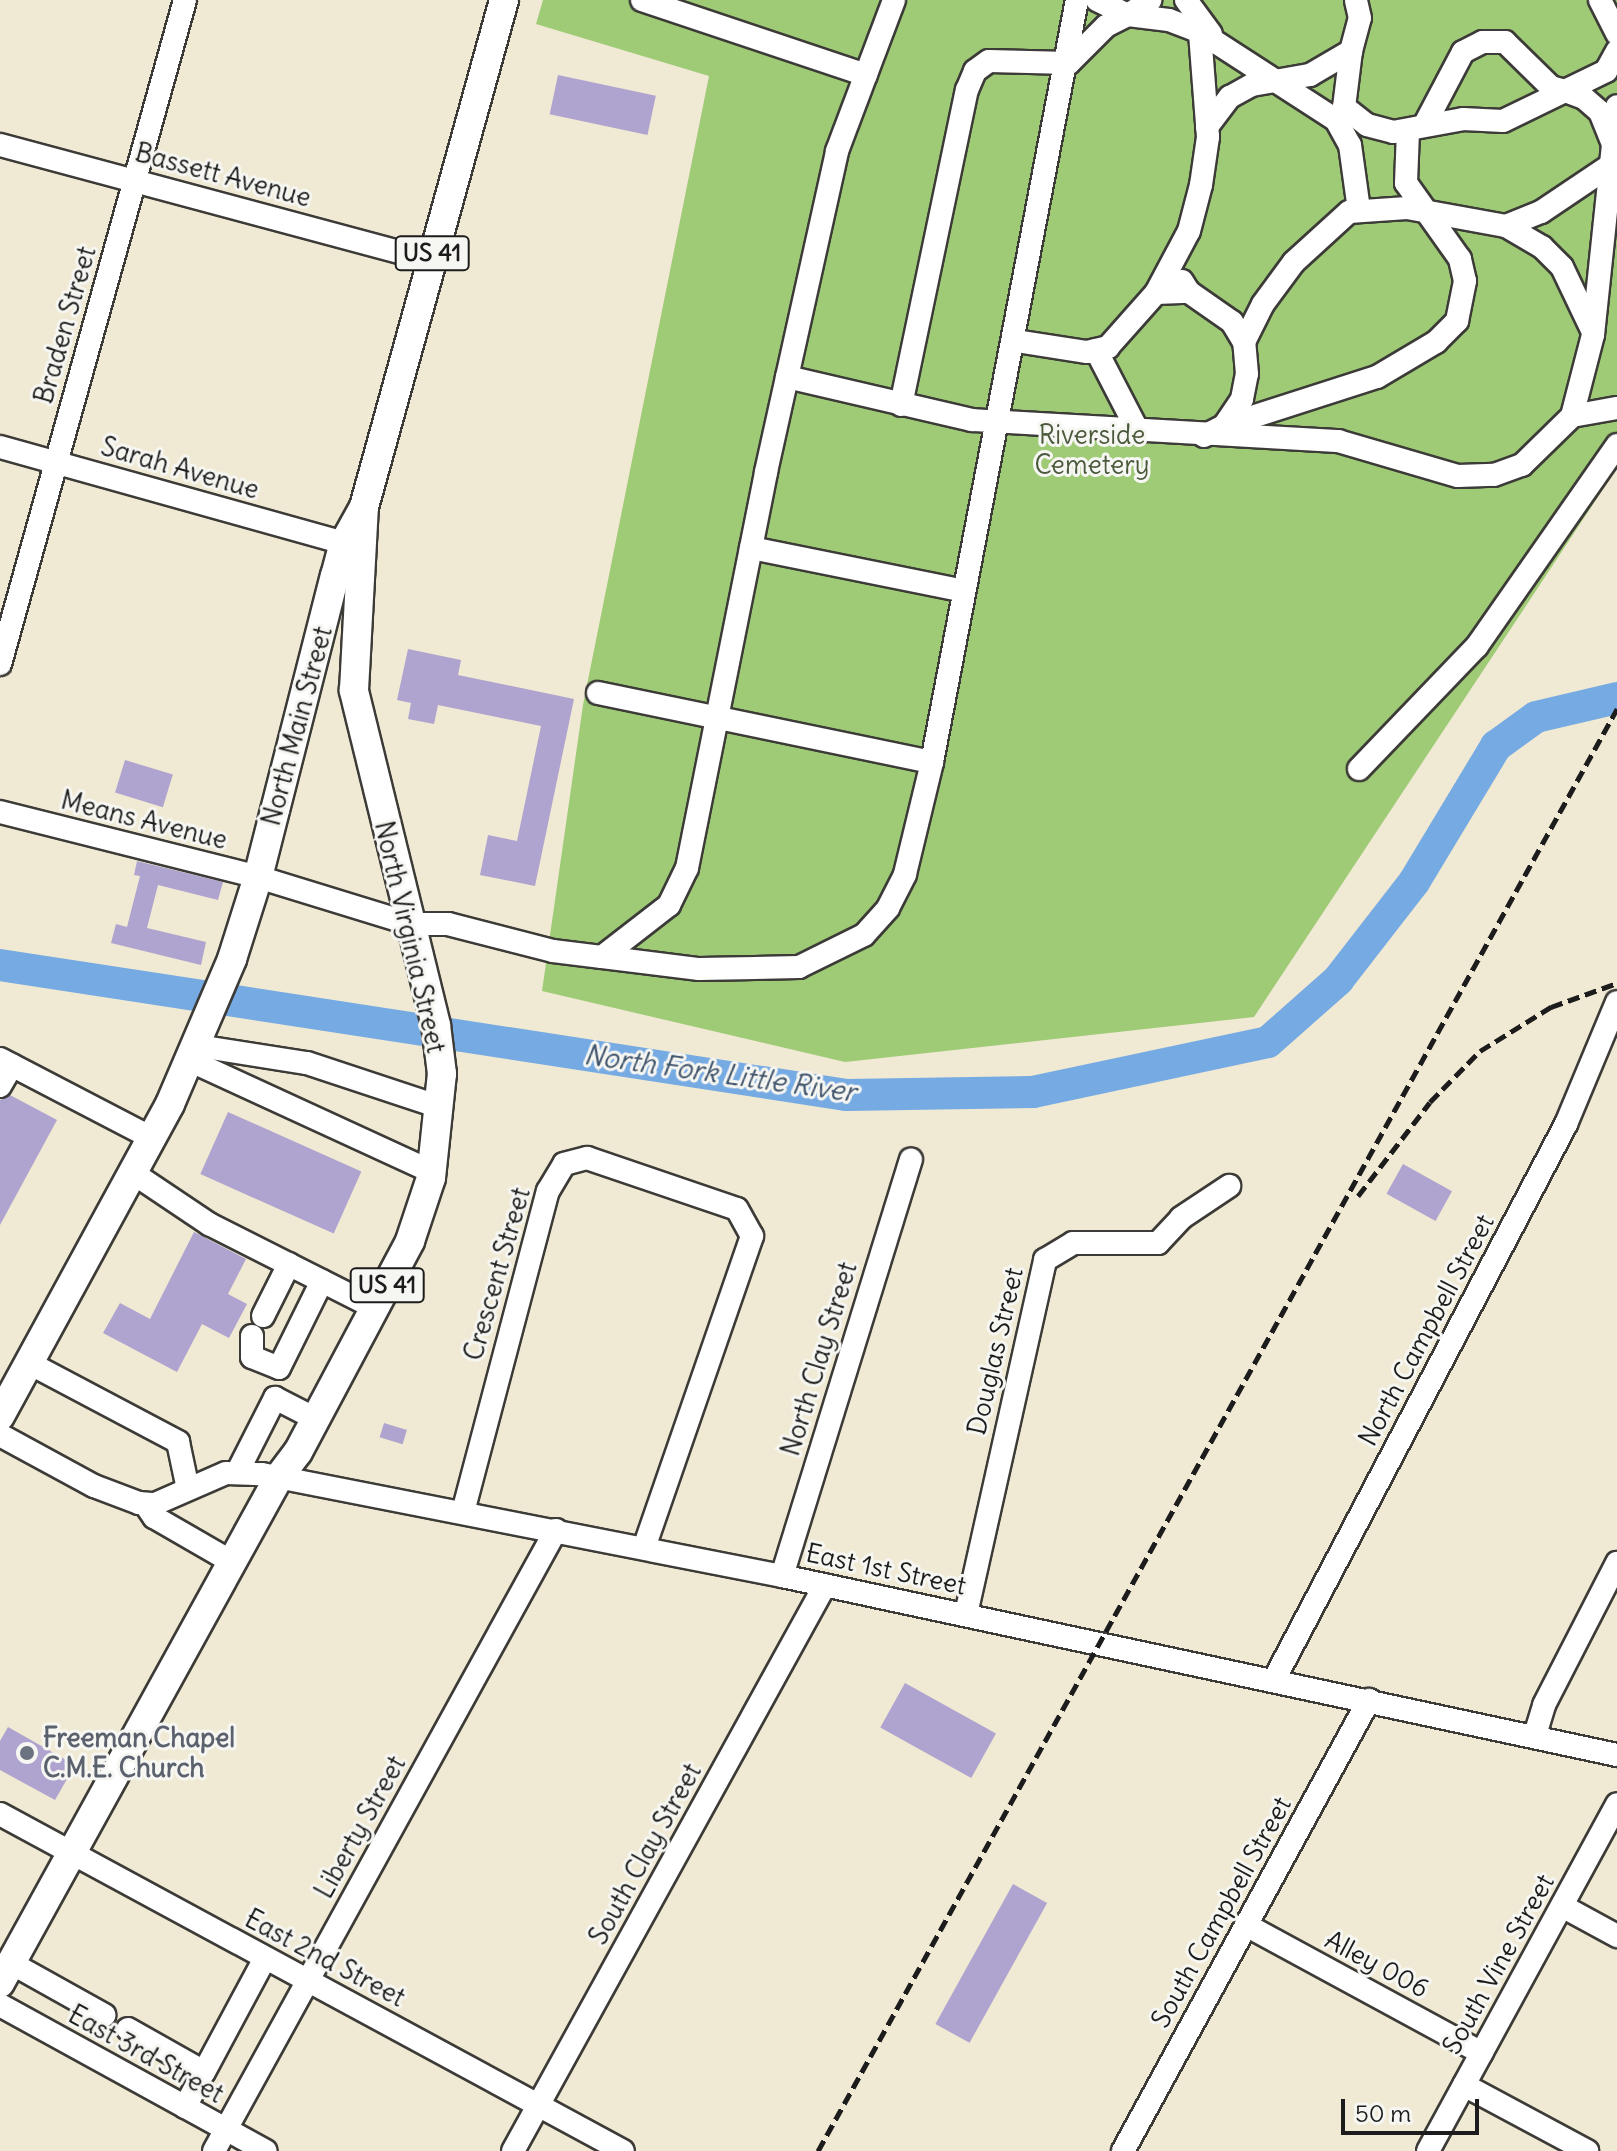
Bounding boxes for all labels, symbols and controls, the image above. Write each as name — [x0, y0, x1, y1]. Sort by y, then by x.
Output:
street label: Bassett Avenue — [132, 137, 314, 213]
road number: US 41 — [394, 233, 470, 273]
street label: Braden Street — [28, 243, 102, 407]
park label: Riverside Cemetery — [1034, 419, 1150, 480]
street label: Sarah Avenue — [97, 431, 263, 505]
street label: North Main Street — [255, 623, 339, 829]
street label: Means Avenue — [58, 784, 230, 856]
street label: North Virginia Street — [368, 818, 452, 1056]
water label: North Fork Little River — [582, 1037, 858, 1109]
street label: Crescent Street — [457, 1184, 537, 1364]
street label: North Campbell Street — [1352, 1209, 1500, 1451]
street label: North Clay Street — [775, 1258, 863, 1460]
street label: Douglas Street — [961, 1264, 1029, 1438]
road number: US 41 — [349, 1265, 425, 1305]
street label: East 1st Street — [803, 1537, 969, 1601]
place label: Freeman Chapel C.M.E. Church — [43, 1722, 235, 1784]
marker: Freeman Chapel C.M.E. Church — [18, 1744, 36, 1762]
street label: Liberty Street — [308, 1750, 412, 1904]
street label: South Clay Street — [582, 1758, 708, 1950]
street label: South Campbell Street — [1145, 1791, 1297, 2033]
street label: South Vine Street — [1436, 1869, 1560, 2059]
street label: East 2nd Street — [240, 1903, 410, 2013]
street label: Alley 006 — [1320, 1924, 1434, 2004]
street label: East 3rd Street — [63, 1999, 229, 2109]
scale bar — [1345, 2083, 1483, 2133]
text: 50 m — [1355, 2098, 1411, 2128]

